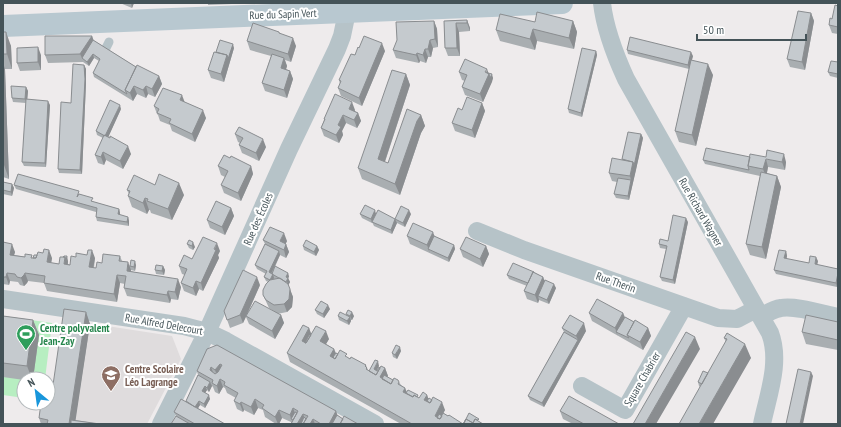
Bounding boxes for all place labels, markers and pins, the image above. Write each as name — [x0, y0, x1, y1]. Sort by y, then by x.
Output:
place label: Centre polyvalent Jean-Zay — [39, 321, 110, 348]
sports icon: Centre polyvalent Jean-Zay — [15, 323, 37, 351]
place label: Centre Scolaire Léo Lagrange — [125, 362, 184, 389]
school or university icon: Centre Scolaire Léo Lagrange — [100, 364, 122, 392]

